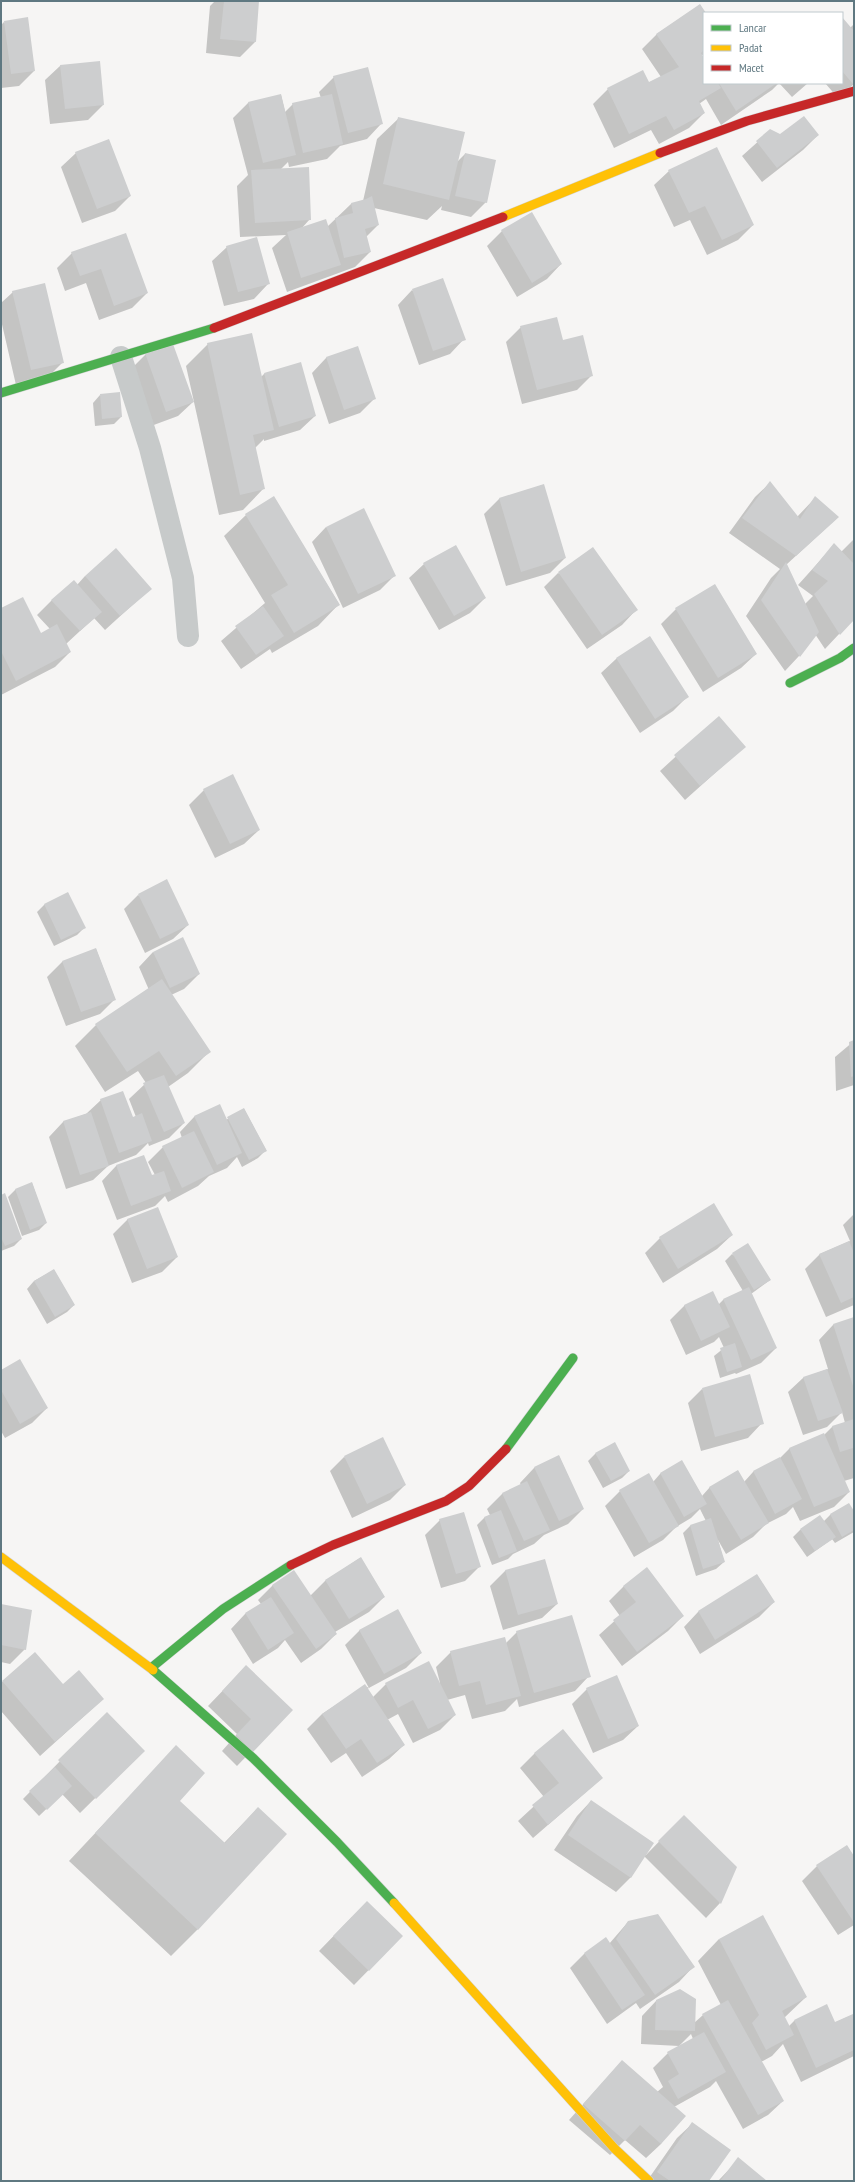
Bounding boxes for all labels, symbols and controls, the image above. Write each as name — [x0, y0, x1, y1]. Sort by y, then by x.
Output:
legend — [703, 12, 843, 84]
text: Lancar — [739, 20, 767, 35]
text: Padat — [739, 40, 763, 55]
text: Macet — [739, 60, 764, 75]

